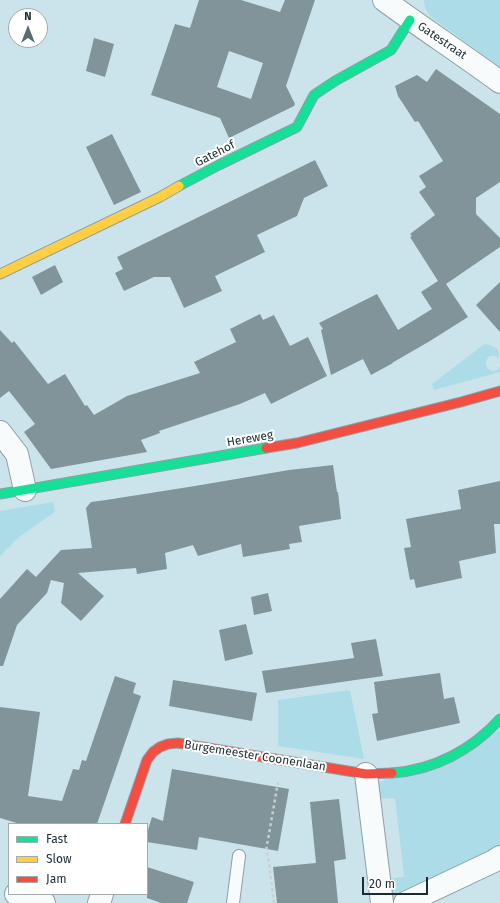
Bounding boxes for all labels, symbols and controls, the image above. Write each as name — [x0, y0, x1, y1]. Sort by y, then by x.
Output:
north arrow — [8, 8, 48, 48]
text: N — [24, 10, 32, 23]
street label: Gatestraat — [415, 19, 469, 63]
street label: Gatehof — [193, 138, 237, 170]
street label: Hereweg — [226, 428, 274, 450]
street label: Burgemeester Coonenlaan — [183, 738, 327, 774]
legend — [8, 823, 148, 895]
text: Fast — [46, 832, 68, 846]
text: Slow — [46, 852, 72, 866]
scale bar — [364, 869, 430, 895]
text: Jam — [46, 872, 66, 886]
text: 20 m — [369, 877, 395, 891]

